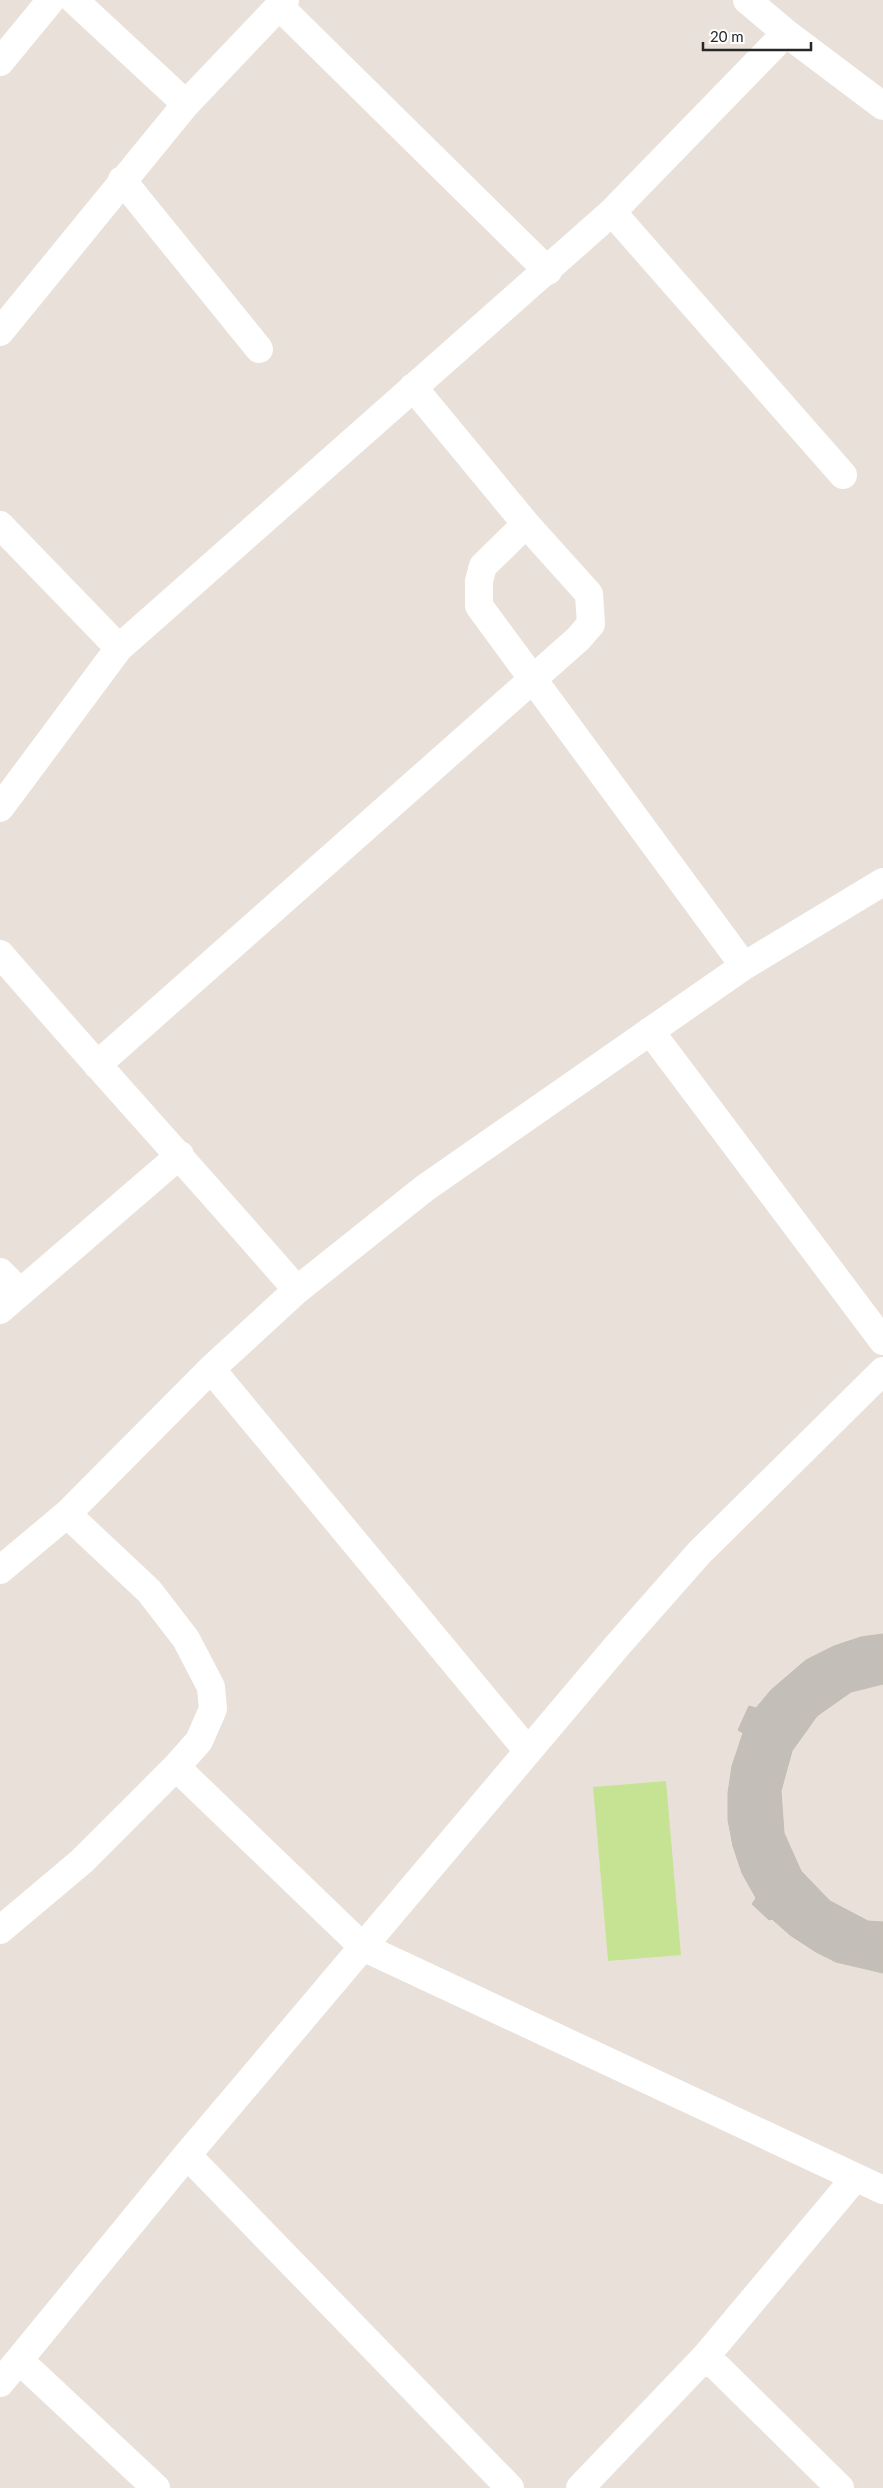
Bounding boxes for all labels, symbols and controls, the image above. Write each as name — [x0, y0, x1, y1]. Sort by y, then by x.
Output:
scale bar — [703, 20, 810, 52]
text: 20 m — [710, 27, 744, 45]

